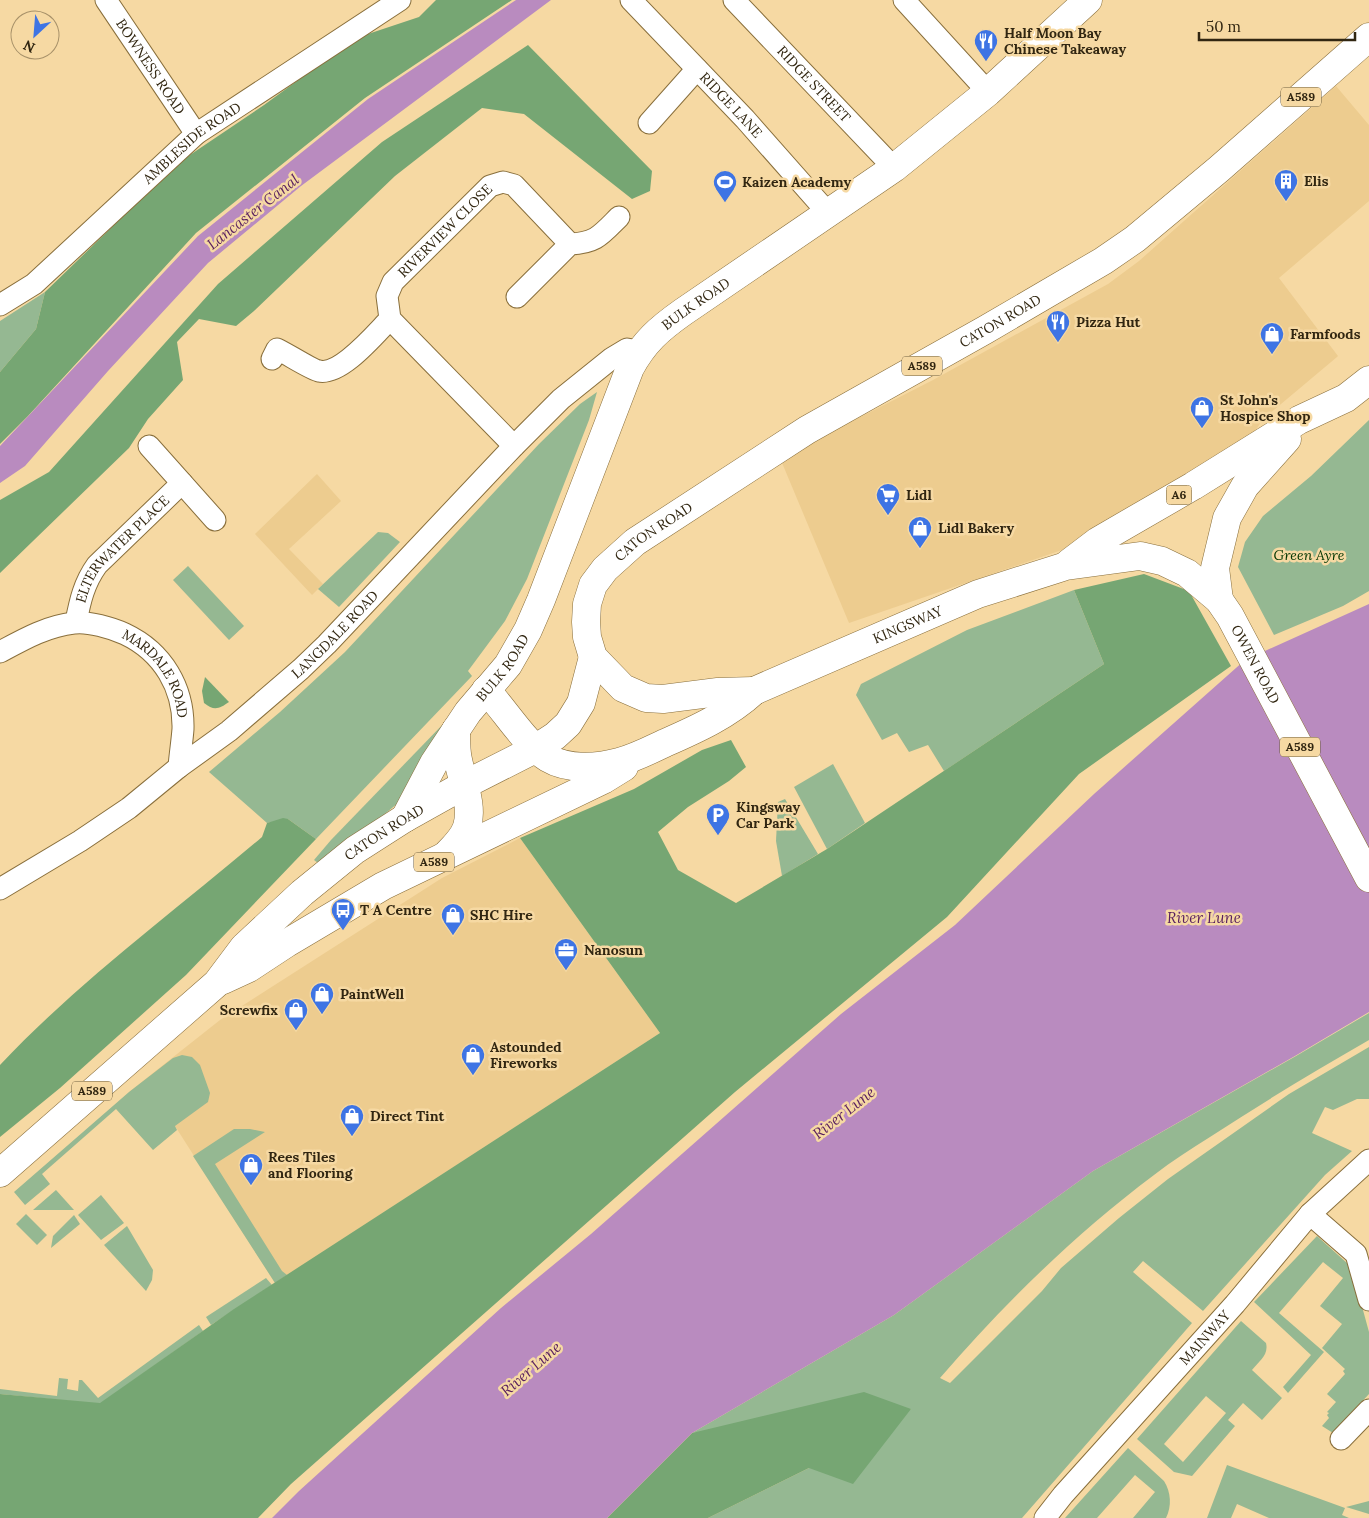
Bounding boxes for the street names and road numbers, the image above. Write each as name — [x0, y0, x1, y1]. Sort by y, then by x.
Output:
street label: BOWNESS ROAD — [112, 15, 189, 118]
street label: RIDGE STREET — [773, 42, 855, 126]
street label: RIDGE LANE — [696, 68, 766, 142]
road number: A589 — [1281, 88, 1321, 106]
street label: AMBLESIDE ROAD — [138, 98, 244, 188]
street label: RIVERVIEW CLOSE — [394, 180, 496, 281]
street label: BULK ROAD — [658, 274, 733, 334]
street label: CATON ROAD — [956, 290, 1044, 352]
road number: A589 — [902, 356, 942, 376]
road number: A6 — [1166, 486, 1192, 504]
street label: ELTERWATER PLACE — [71, 491, 173, 605]
street label: CATON ROAD — [611, 498, 696, 565]
street label: LANGDALE ROAD — [288, 586, 382, 682]
street label: KINGSWAY — [870, 601, 946, 647]
street label: OWEN ROAD — [1227, 622, 1284, 707]
street label: MARDALE ROAD — [119, 625, 192, 719]
street label: BULK ROAD — [472, 631, 533, 705]
road number: A589 — [1280, 738, 1320, 756]
street label: CATON ROAD — [340, 800, 427, 864]
road number: A589 — [414, 852, 454, 872]
road number: A589 — [72, 1082, 112, 1100]
street label: MAINWAY — [1175, 1306, 1235, 1369]

